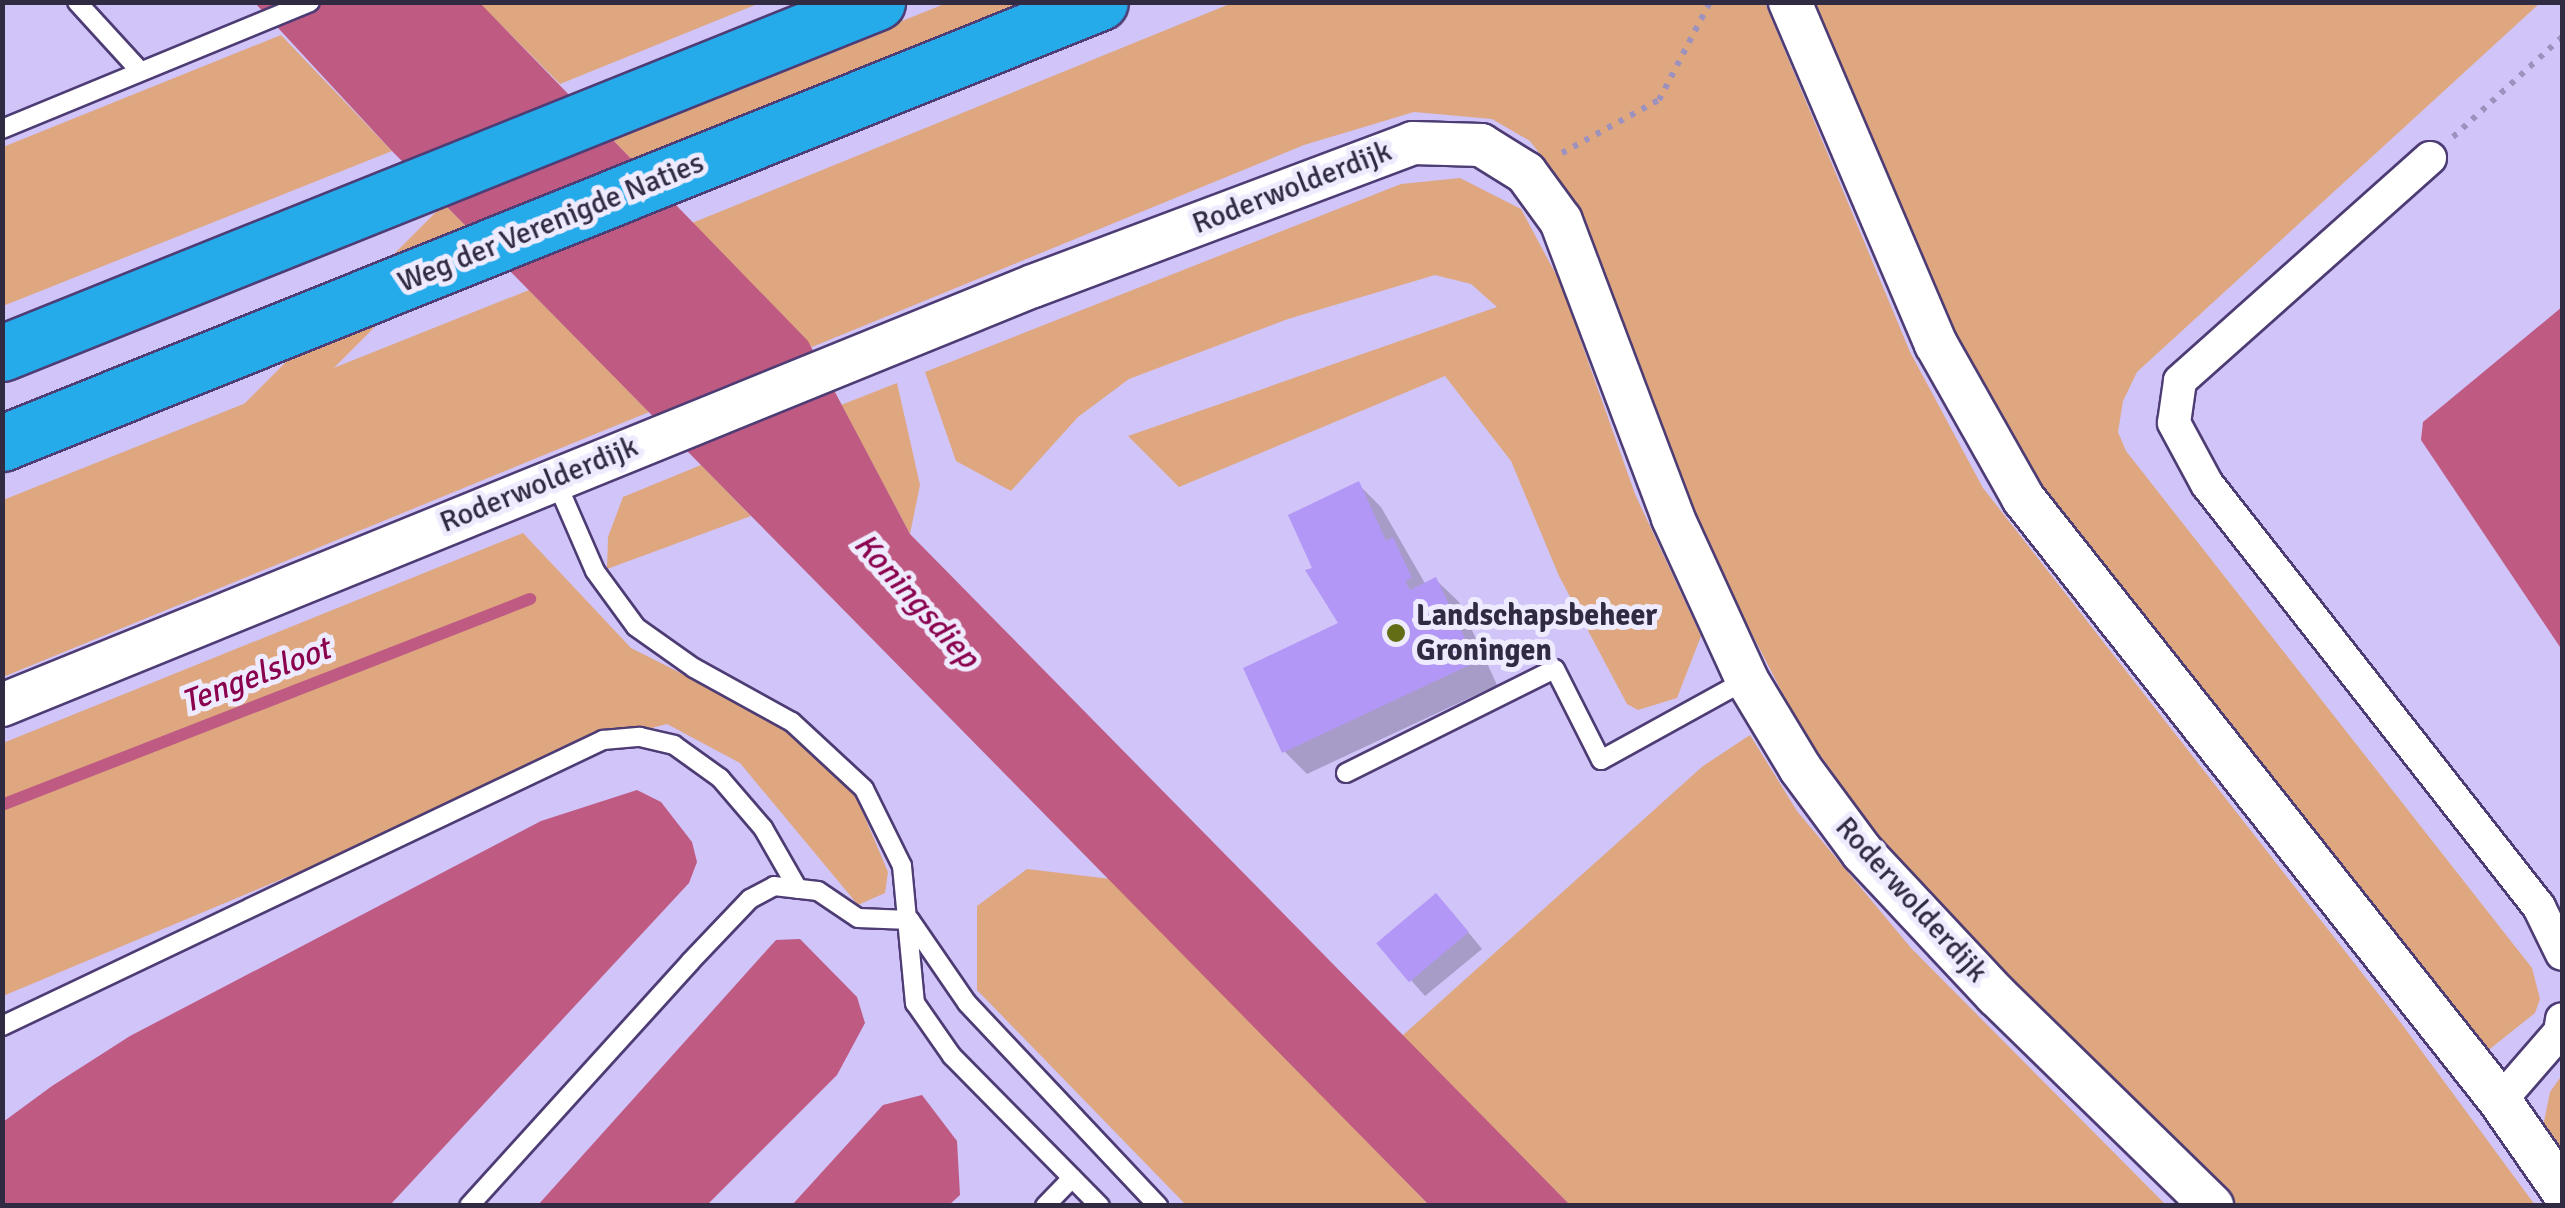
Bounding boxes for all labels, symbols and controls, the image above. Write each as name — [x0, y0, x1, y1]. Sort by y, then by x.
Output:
street label: Roderwolderdijk — [1187, 134, 1397, 242]
street label: Weg der Verenigde Naties — [393, 145, 709, 301]
street label: Roderwolderdijk — [435, 429, 643, 541]
water label: Koningsdiep — [845, 526, 987, 676]
place label: Landschapsbeheer Groningen — [1416, 598, 1657, 668]
marker: Landschapsbeheer Groningen — [1385, 622, 1407, 644]
water label: Tengelsloot — [176, 630, 336, 722]
street label: Roderwolderdijk — [1827, 810, 1995, 990]

